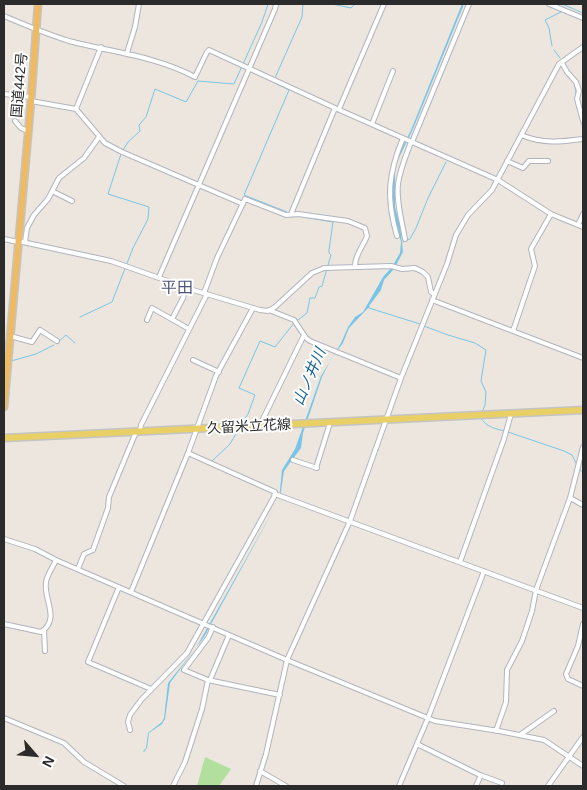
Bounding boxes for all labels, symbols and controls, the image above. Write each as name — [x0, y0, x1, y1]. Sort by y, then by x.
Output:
street label: 国道442号 — [9, 52, 31, 118]
district label: 平田 — [161, 279, 193, 299]
water label: 山ノ井川 — [290, 346, 330, 408]
street label: 久留米立花線 — [207, 416, 291, 438]
north arrow — [10, 730, 60, 780]
text: N — [39, 754, 58, 770]

